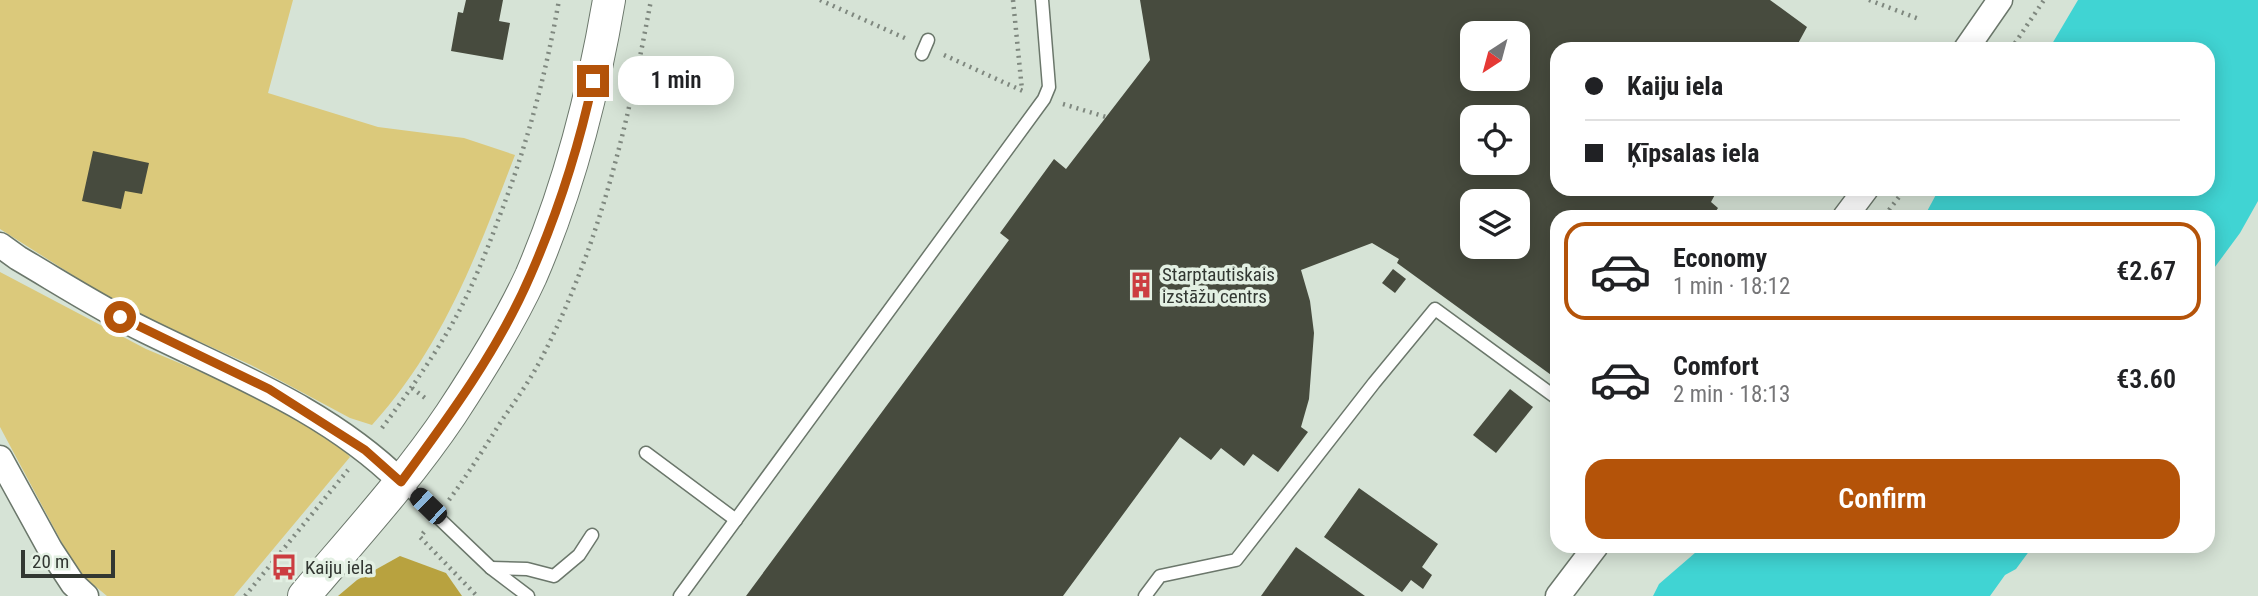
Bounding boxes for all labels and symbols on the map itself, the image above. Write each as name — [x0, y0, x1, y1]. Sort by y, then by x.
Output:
north arrow — [1460, 21, 1530, 91]
callout: 1 min — [618, 56, 733, 106]
route end — [577, 65, 609, 97]
place label: Starptautiskais izstāžu centrs — [1162, 263, 1275, 308]
building icon: Starptautiskais izstāžu centrs — [1126, 270, 1156, 300]
route start — [104, 301, 136, 333]
car — [406, 484, 451, 528]
scale bar — [21, 547, 116, 579]
bus stop icon: Kaiju iela — [269, 552, 299, 582]
place label: Kaiju iela — [305, 556, 373, 579]

